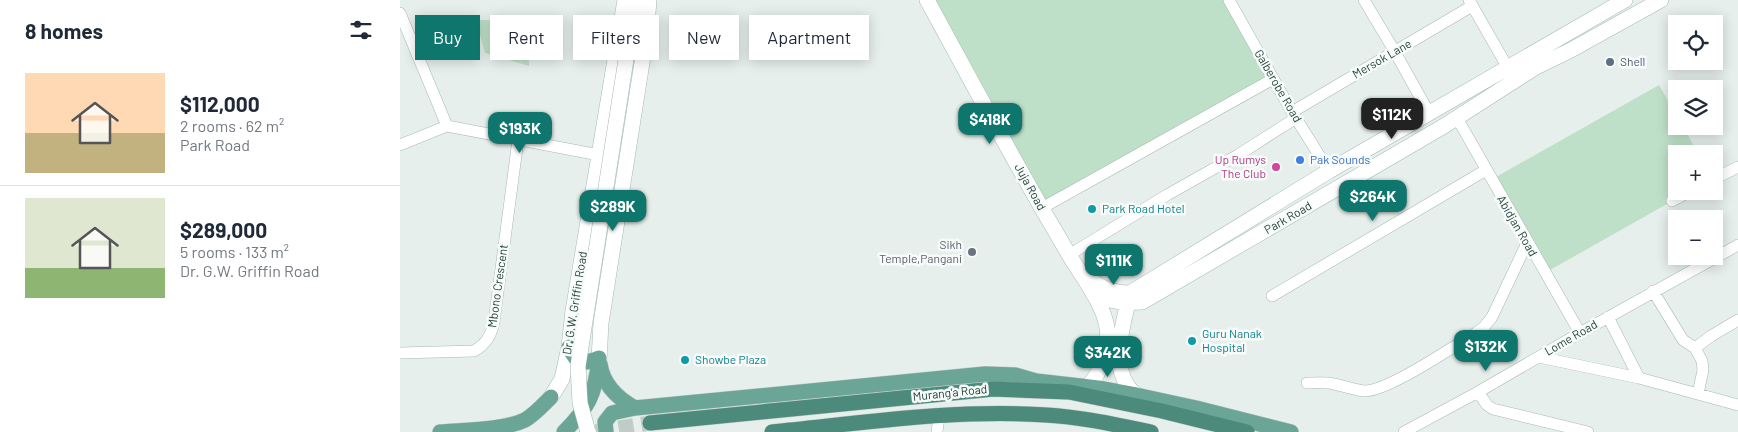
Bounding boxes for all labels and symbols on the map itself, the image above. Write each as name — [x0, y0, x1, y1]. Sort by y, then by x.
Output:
street label: Mersok Lane — [1350, 36, 1413, 81]
street label: Galberobe Road — [1252, 47, 1305, 124]
place label: Shell — [1620, 54, 1645, 68]
marker: Shell — [1604, 56, 1616, 68]
pin: $112K — [1357, 98, 1427, 140]
pin: $418K — [955, 102, 1025, 145]
pin: $193K — [485, 112, 555, 154]
place label: Up Rumys The Club — [1215, 152, 1266, 180]
place label: Pak Sounds — [1310, 152, 1371, 166]
marker: Pak Sounds — [1294, 154, 1306, 166]
street label: Juja Road — [1012, 161, 1049, 212]
marker: Up Rumys The Club — [1270, 161, 1282, 173]
pin: $264K — [1338, 180, 1408, 222]
pin: $289K — [578, 190, 648, 232]
street label: Abidjan Road — [1495, 193, 1541, 258]
street label: Park Road — [1261, 198, 1314, 236]
place label: Park Road Hotel — [1102, 201, 1185, 215]
marker: Park Road Hotel — [1086, 203, 1098, 215]
place label: Sikh Temple,Pangani — [879, 237, 962, 265]
street label: Mbono Crescent — [484, 243, 510, 328]
pin: $111K — [1079, 244, 1149, 286]
marker: Sikh Temple,Pangani — [966, 246, 978, 258]
street label: Dr. G.W. Griffin Road — [559, 250, 589, 356]
street label: Lome Road — [1542, 316, 1599, 358]
place label: Guru Nanak Hospital — [1202, 326, 1262, 354]
pin: $132K — [1451, 330, 1521, 372]
marker: Guru Nanak Hospital — [1186, 335, 1198, 347]
pin: $342K — [1073, 336, 1143, 378]
place label: Showbe Plaza — [695, 352, 766, 366]
marker: Showbe Plaza — [679, 354, 691, 366]
street label: Murang'a Road — [912, 381, 988, 403]

